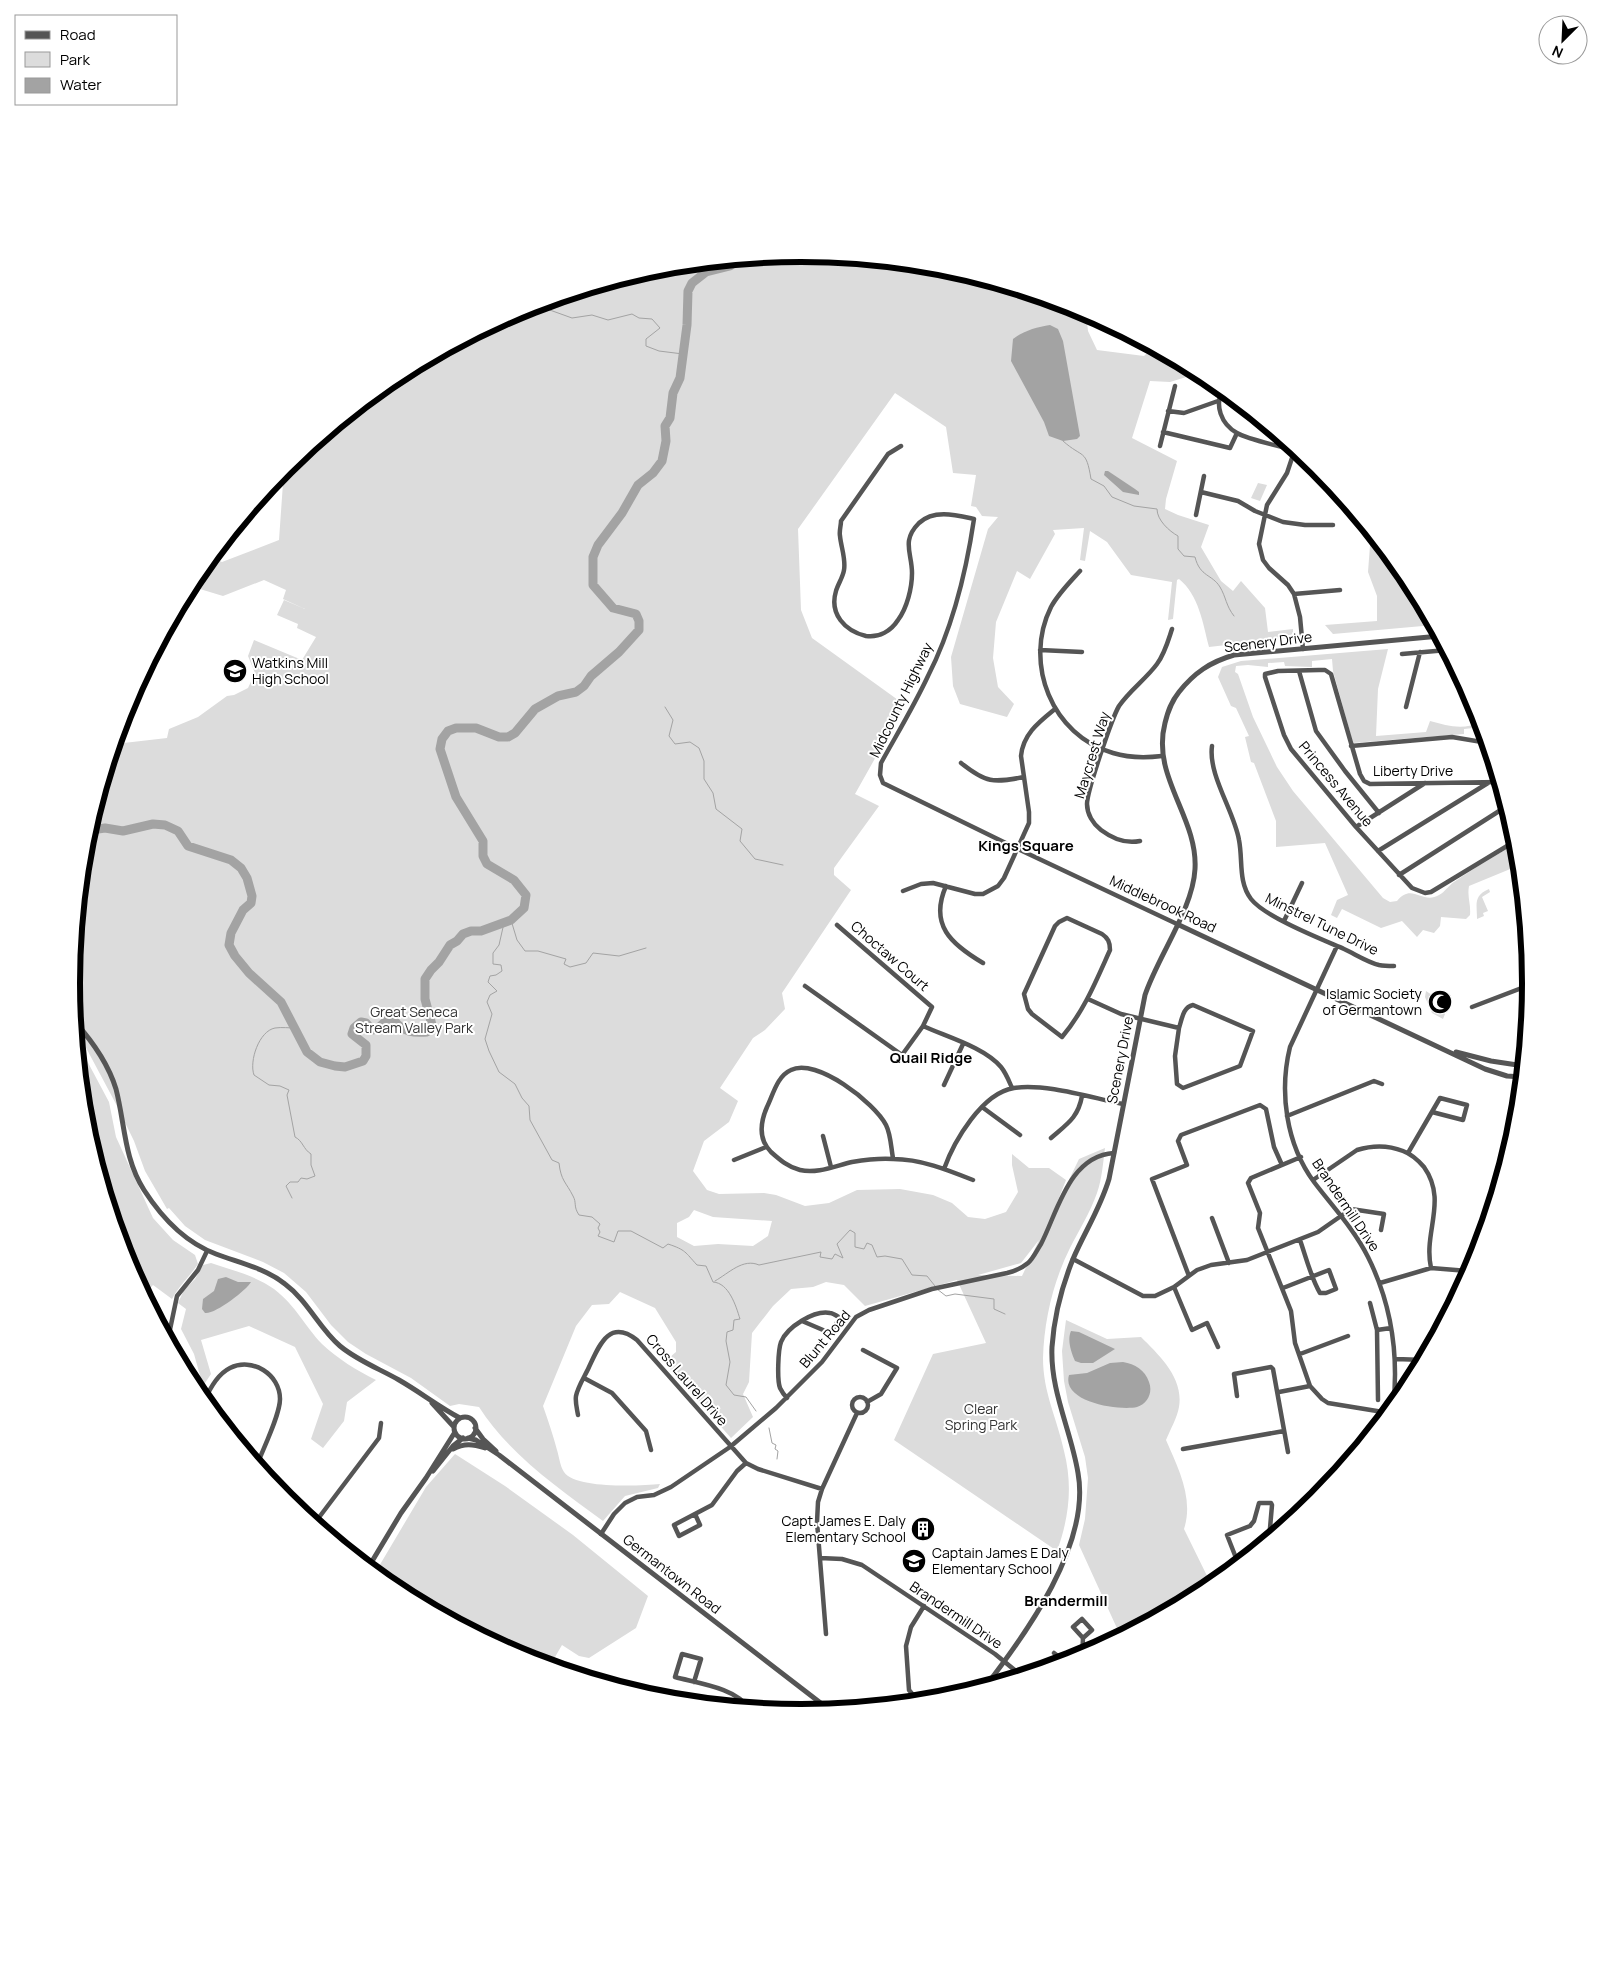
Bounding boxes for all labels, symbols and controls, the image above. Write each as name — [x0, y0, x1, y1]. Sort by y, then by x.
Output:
legend — [15, 15, 178, 105]
north arrow — [1538, 15, 1588, 65]
text: Road — [60, 24, 96, 45]
text: N — [1549, 42, 1566, 63]
text: Park — [60, 49, 90, 70]
text: Water — [60, 74, 102, 95]
street label: Scenery Drive — [1223, 627, 1313, 656]
street label: Midcounty Highway — [864, 638, 937, 761]
place label: Watkins Mill High School — [252, 653, 329, 688]
school or university icon: Watkins Mill High School — [222, 658, 248, 684]
street label: Maycrest Way — [1069, 708, 1114, 801]
street label: Princess Avenue — [1295, 737, 1378, 830]
street label: Liberty Drive — [1373, 761, 1453, 780]
district label: Kings Square — [978, 835, 1074, 856]
street label: Middlebrook Road — [1107, 870, 1220, 937]
street label: Minstrel Tune Drive — [1263, 888, 1382, 959]
street label: Choctaw Court — [847, 916, 934, 995]
place label: Islamic Society of Germantown — [1323, 984, 1423, 1019]
mosque icon: Islamic Society of Germantown — [1427, 989, 1453, 1015]
park label: Great Seneca Stream Valley Park — [355, 1002, 474, 1037]
street label: Scenery Drive — [1102, 1015, 1137, 1105]
district label: Quail Ridge — [890, 1047, 972, 1068]
street label: Brandermill Drive — [1308, 1155, 1385, 1255]
street label: Blunt Road — [795, 1306, 854, 1372]
street label: Cross Laurel Drive — [642, 1330, 733, 1430]
park label: Clear Spring Park — [945, 1399, 1018, 1434]
place label: Capt. James E. Daly Elementary School — [781, 1511, 907, 1546]
building icon: Capt. James E. Daly Elementary School — [910, 1516, 936, 1542]
street label: Germantown Road — [619, 1529, 725, 1618]
place label: Captain James E Daly Elementary School — [932, 1543, 1070, 1578]
school or university icon: Captain James E Daly Elementary School — [901, 1548, 927, 1574]
street label: Brandermill Drive — [906, 1576, 1006, 1653]
district label: Brandermill — [1024, 1590, 1108, 1611]

